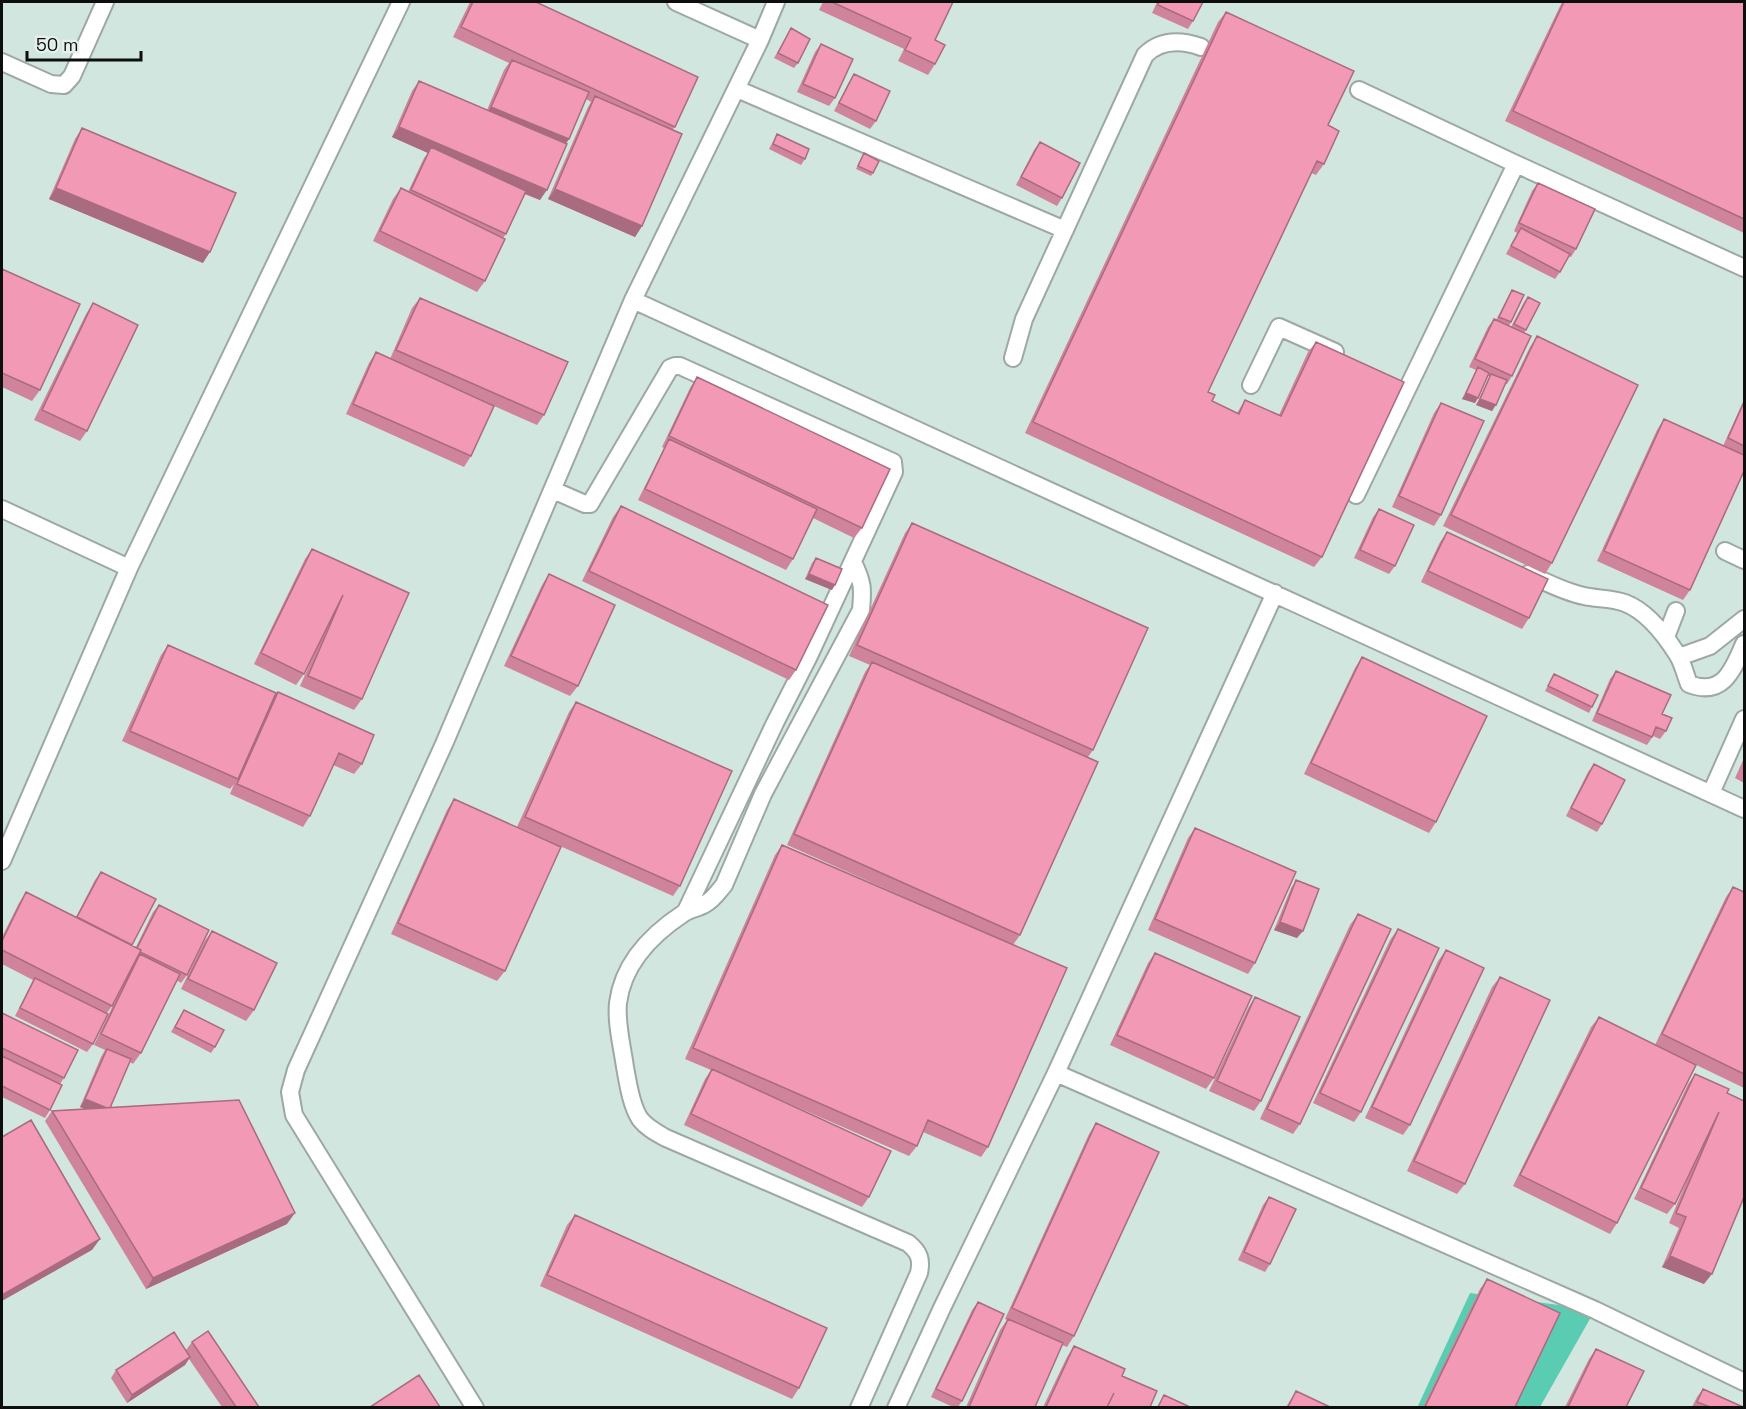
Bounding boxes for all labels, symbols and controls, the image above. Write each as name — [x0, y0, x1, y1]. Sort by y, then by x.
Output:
scale bar — [27, 24, 141, 62]
text: 50 m — [36, 33, 78, 56]

